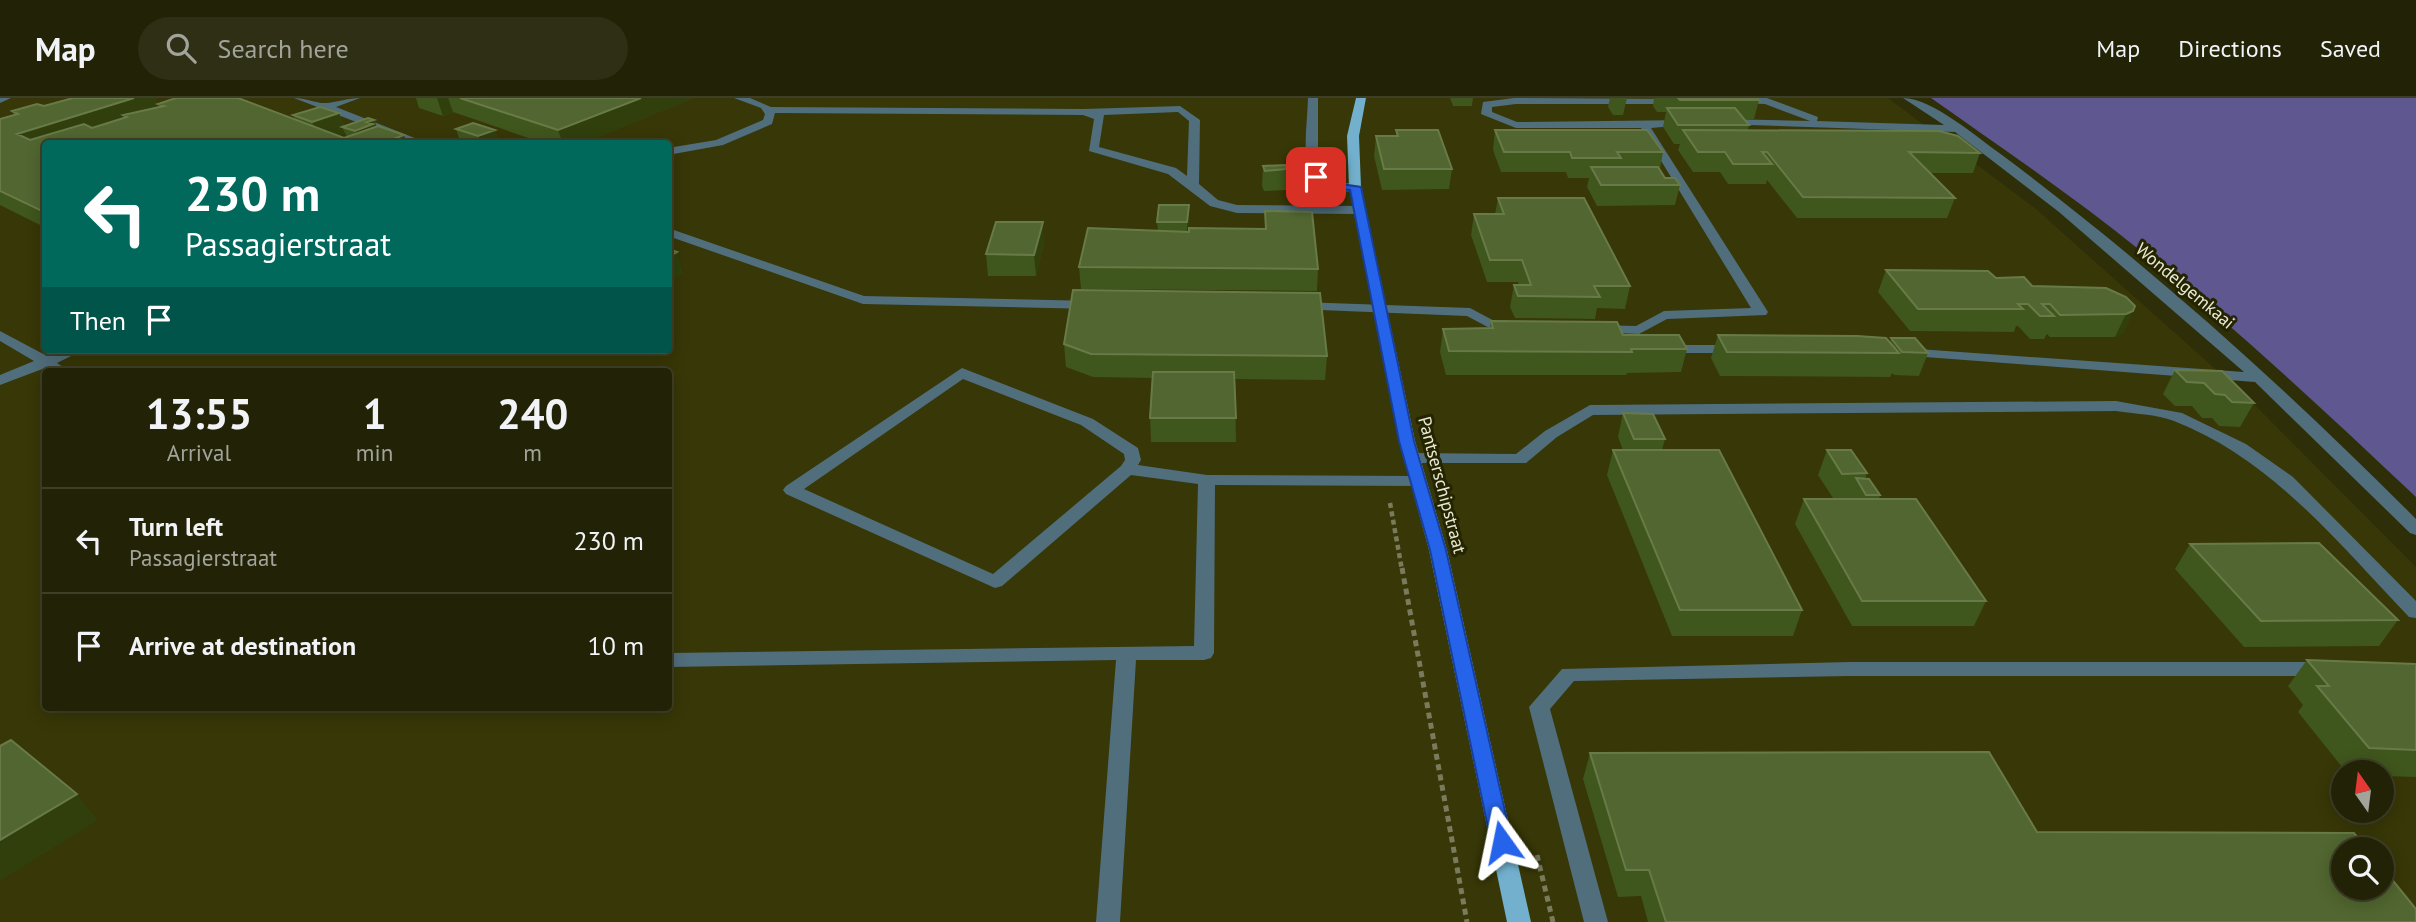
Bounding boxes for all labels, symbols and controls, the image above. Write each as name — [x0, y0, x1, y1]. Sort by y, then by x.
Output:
search box — [138, 17, 628, 80]
text: Map — [35, 27, 96, 70]
icon: search — [162, 29, 200, 67]
text: Search here — [218, 32, 349, 65]
text: Map — [2096, 33, 2140, 64]
text: Directions — [2178, 33, 2282, 64]
text: Saved — [2320, 33, 2381, 64]
pin — [1286, 147, 1346, 207]
icon: arrive — [1297, 158, 1335, 196]
text: 230 m — [185, 161, 320, 225]
icon: left — [70, 168, 161, 259]
text: Passagierstraat — [185, 223, 391, 265]
street label: Wondelgemkaai — [2131, 237, 2240, 334]
icon: arrive — [140, 301, 178, 339]
text: Then — [70, 304, 126, 337]
text: 13:55 — [146, 386, 252, 441]
text: 1 — [363, 386, 386, 441]
text: 240 — [497, 386, 568, 441]
street label: Pantserschipstraat — [1413, 414, 1472, 556]
text: Arrival — [167, 438, 231, 467]
text: min — [356, 438, 393, 467]
text: m — [523, 438, 542, 467]
text: Turn left — [129, 510, 223, 543]
icon: left — [70, 522, 108, 560]
text: 230 m — [573, 524, 644, 557]
text: Passagierstraat — [129, 543, 277, 572]
icon: arrive — [70, 627, 108, 665]
text: Arrive at destination — [129, 629, 356, 662]
text: 10 m — [588, 629, 644, 662]
north arrow — [2331, 760, 2394, 822]
map controls — [2331, 760, 2394, 900]
position arrow — [1465, 805, 1539, 879]
button: search — [2331, 837, 2394, 900]

